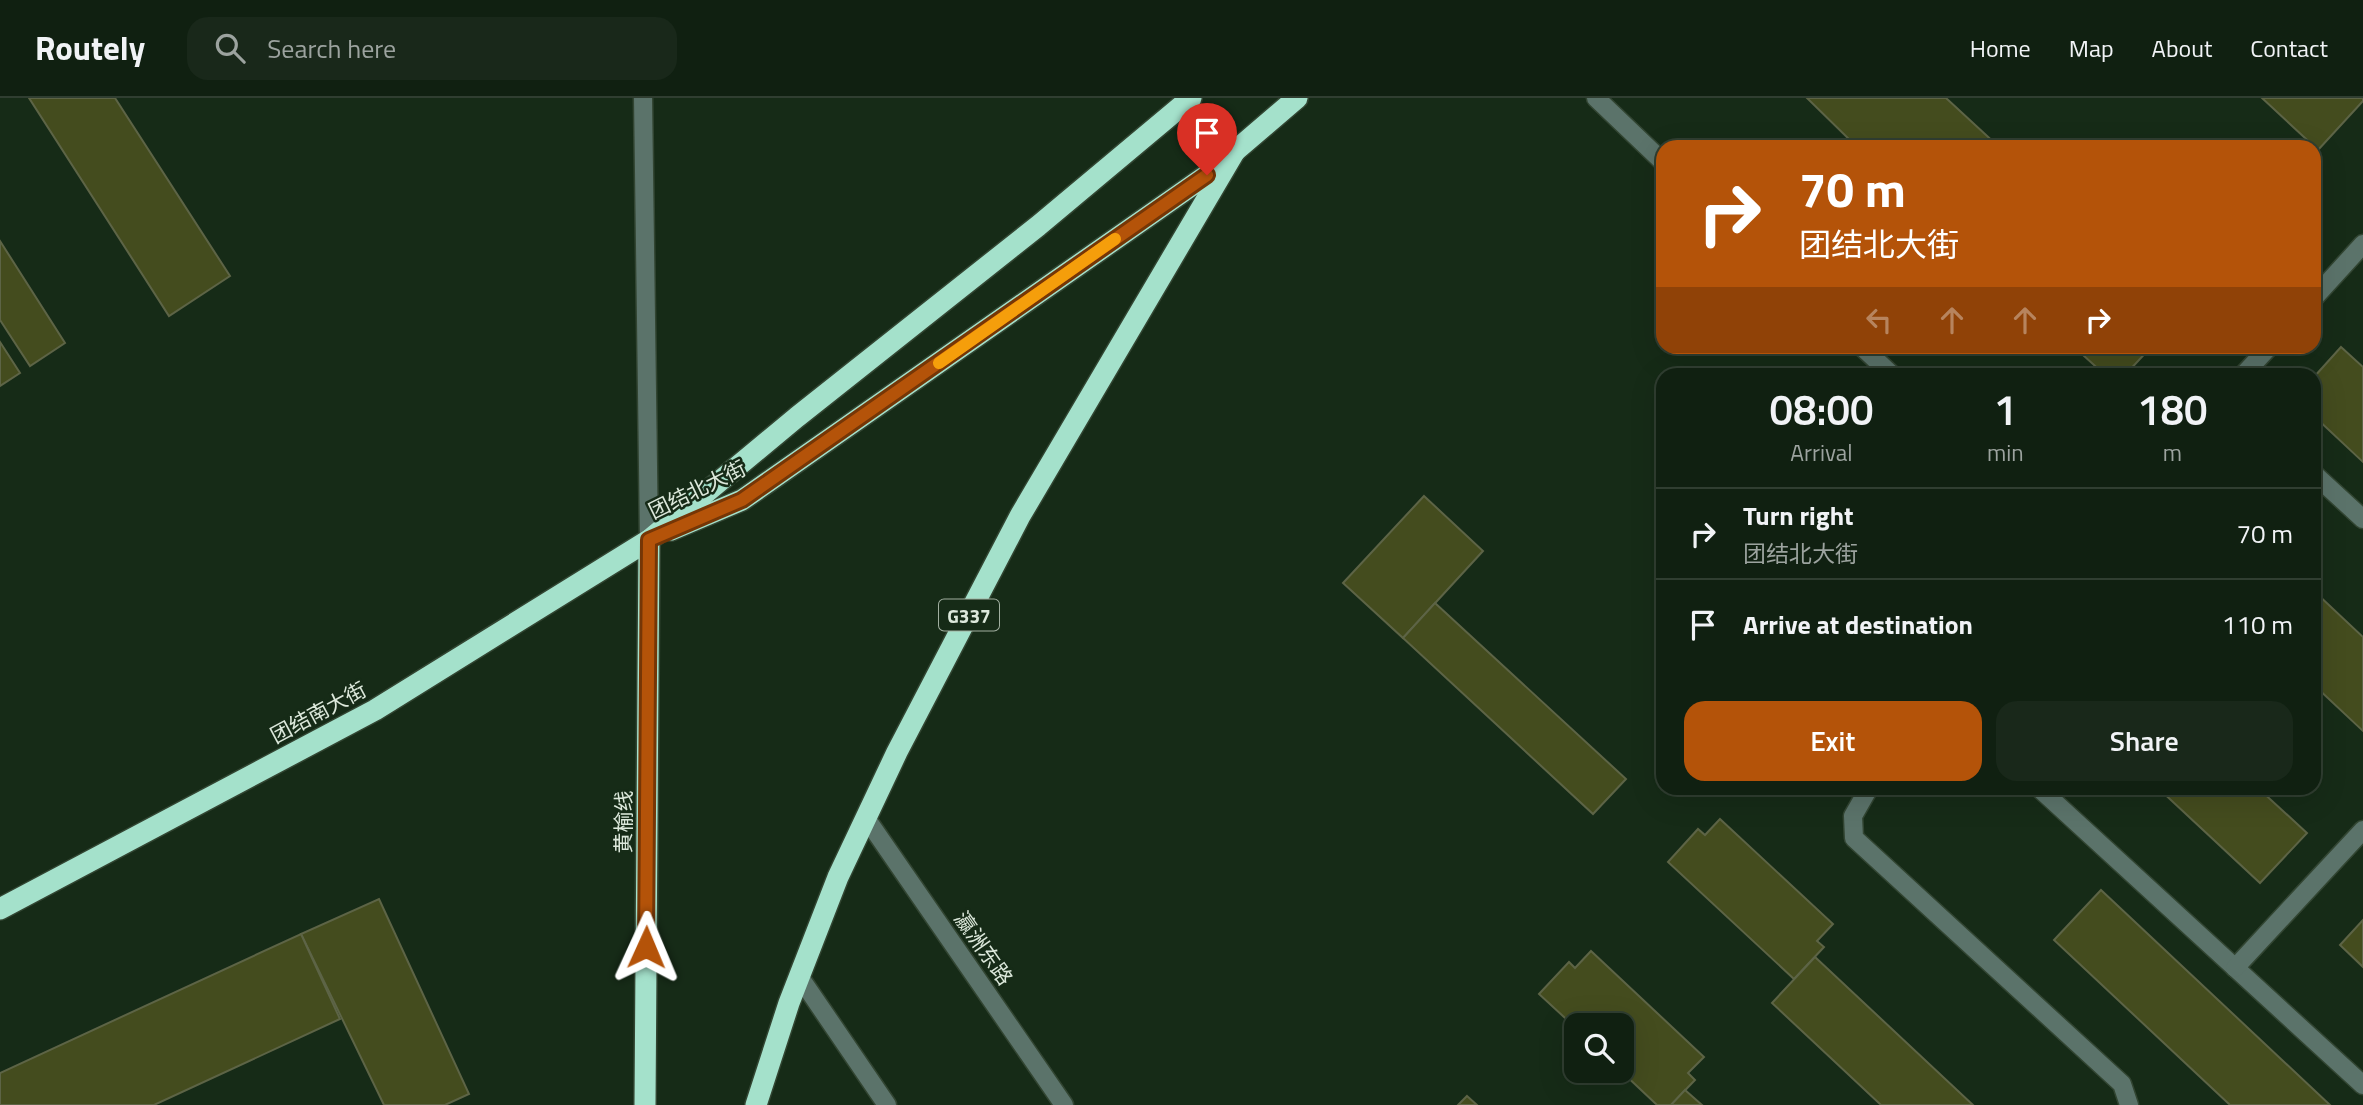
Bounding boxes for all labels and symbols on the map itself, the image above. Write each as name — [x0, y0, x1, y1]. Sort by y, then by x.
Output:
pin — [1177, 103, 1237, 175]
street label: 团结北大街 — [643, 452, 751, 526]
road number: G337 — [939, 600, 999, 630]
street label: 团结南大街 — [264, 673, 372, 751]
street label: 黄榆线 — [607, 791, 639, 854]
street label: 瀛洲东路 — [947, 904, 1021, 992]
position arrow — [609, 910, 683, 984]

